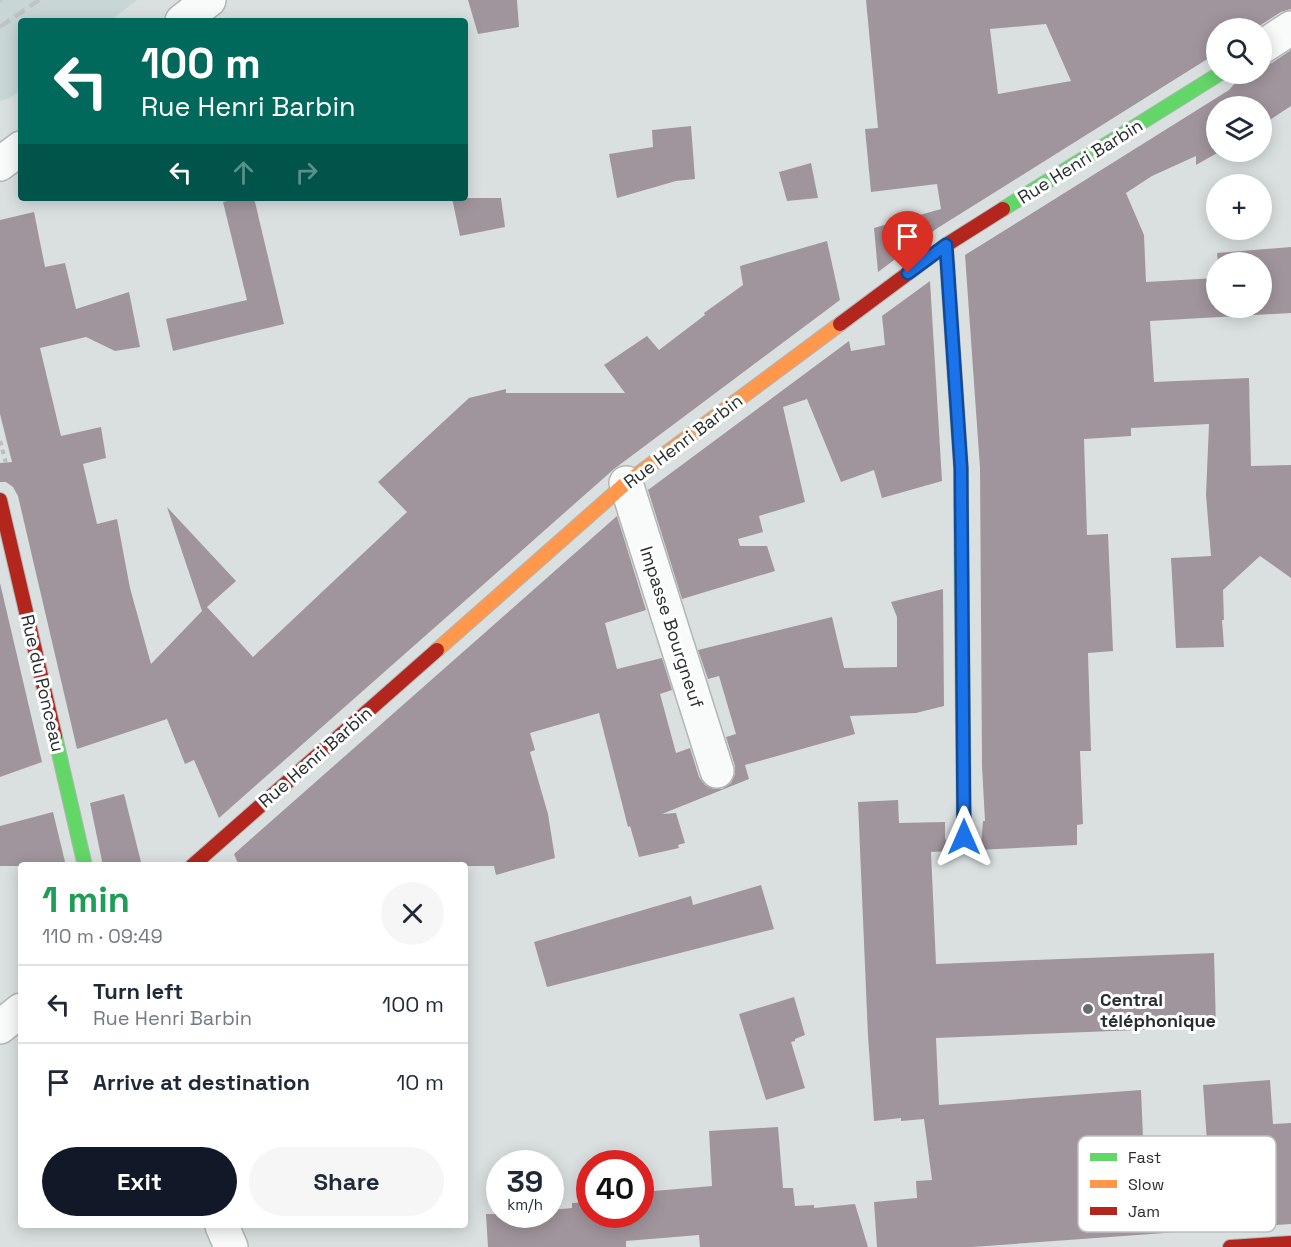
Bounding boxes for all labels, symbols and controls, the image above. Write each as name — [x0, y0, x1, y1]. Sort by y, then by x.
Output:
map controls — [1206, 18, 1272, 318]
button: search — [1206, 18, 1272, 84]
text: 100 m — [141, 37, 261, 90]
icon: left — [42, 42, 120, 120]
text: Rue Henri Barbin — [141, 89, 356, 124]
button: layers — [1206, 96, 1272, 162]
street label: Rue Henri Barbin — [1013, 113, 1147, 209]
icon: left — [164, 156, 197, 189]
icon: ahead — [227, 156, 260, 189]
icon: right — [290, 156, 323, 189]
button: + — [1206, 174, 1272, 240]
pin — [882, 211, 933, 273]
icon: arrive — [891, 220, 924, 253]
button: − — [1206, 252, 1272, 318]
street label: Rue Henri Barbin — [619, 389, 747, 493]
street label: Impasse Bourgneuf — [635, 543, 709, 711]
street label: Rue du Ponceau — [16, 612, 70, 754]
street label: Rue Henri Barbin — [253, 701, 377, 813]
position arrow — [932, 805, 996, 869]
text: 1 min — [42, 877, 130, 923]
button: close — [381, 882, 444, 945]
text: 110 m · 09:49 — [42, 923, 163, 949]
text: Turn left — [93, 977, 183, 1005]
icon: left — [42, 988, 75, 1021]
place label: Central téléphonique — [1100, 988, 1216, 1032]
text: 100 m — [382, 990, 444, 1018]
marker: Central téléphonique — [1081, 1002, 1095, 1016]
text: Rue Henri Barbin — [93, 1005, 252, 1031]
icon: arrive — [42, 1066, 75, 1099]
text: Arrive at destination — [93, 1068, 310, 1096]
text: 10 m — [396, 1068, 444, 1096]
legend — [1078, 1136, 1276, 1232]
button: Exit — [42, 1147, 237, 1216]
button: Share — [249, 1147, 444, 1216]
text: Fast — [1128, 1147, 1161, 1168]
speed limit sign: 40 — [576, 1150, 654, 1228]
text: 39 — [507, 1162, 543, 1201]
text: Slow — [1128, 1174, 1164, 1195]
text: km/h — [507, 1195, 543, 1214]
text: Jam — [1128, 1201, 1160, 1222]

